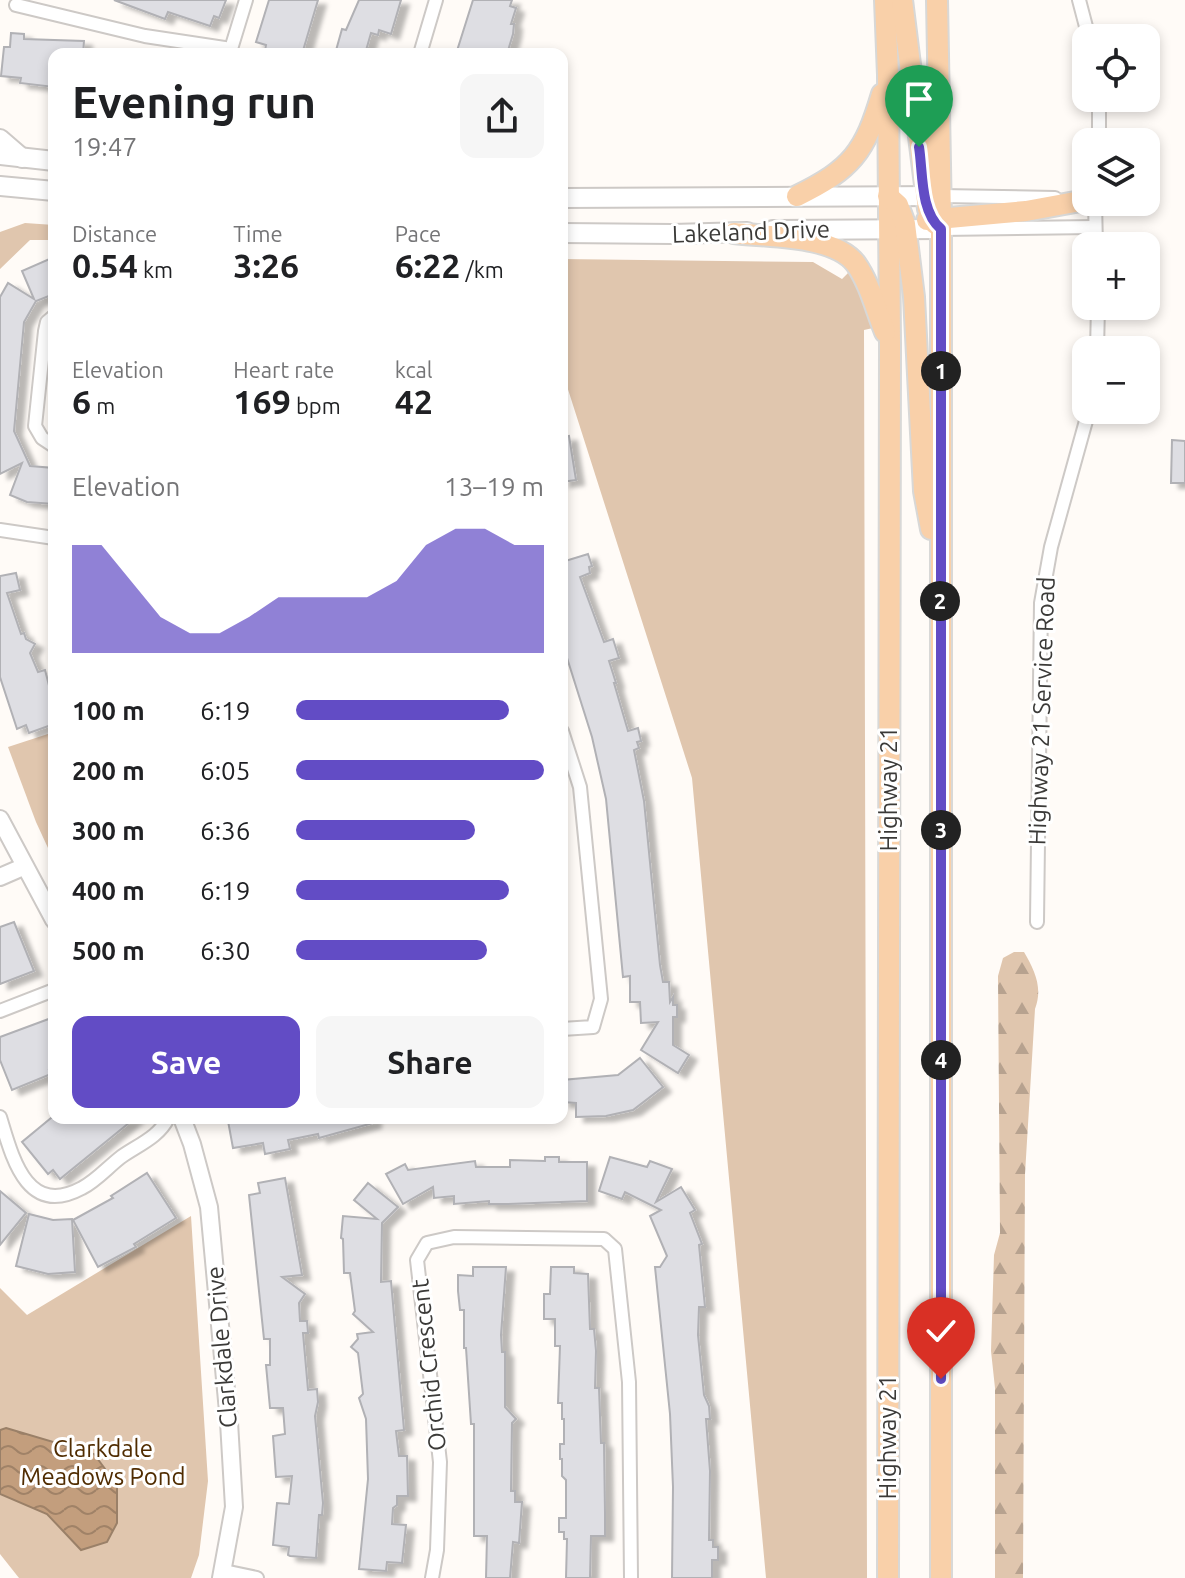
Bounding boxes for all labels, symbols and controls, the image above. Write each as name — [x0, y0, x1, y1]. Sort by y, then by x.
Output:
map controls — [1072, 24, 1160, 424]
button: locate — [1072, 24, 1160, 112]
pin — [885, 65, 953, 147]
button: share — [460, 74, 544, 158]
text: Evening run — [72, 77, 316, 126]
icon: arrive — [897, 77, 941, 121]
button: layers — [1072, 128, 1160, 216]
text: 19:47 — [72, 132, 137, 161]
street label: Lakeland Drive — [671, 215, 830, 248]
text: Distance — [72, 221, 157, 246]
text: Time — [233, 221, 283, 246]
text: Pace — [395, 221, 441, 246]
button: + — [1072, 232, 1160, 320]
text: 0.54 — [72, 246, 138, 284]
text: 3:26 — [233, 246, 299, 284]
text: 6:22 — [395, 246, 461, 284]
text: km — [138, 257, 173, 282]
text: /km — [461, 257, 504, 282]
button: − — [1072, 336, 1160, 424]
pin: 1 — [921, 351, 961, 391]
text: Elevation — [72, 357, 164, 382]
text: Heart rate — [233, 357, 335, 382]
text: kcal — [395, 357, 433, 382]
text: 1 — [935, 358, 947, 383]
text: 6 — [72, 382, 91, 420]
text: 169 — [233, 382, 291, 420]
text: 42 — [395, 382, 433, 420]
text: m — [91, 393, 115, 418]
text: bpm — [291, 393, 341, 418]
text: Elevation — [72, 472, 180, 501]
text: 13–19 m — [444, 472, 544, 501]
street label: Highway 21 Service Road — [1023, 576, 1060, 846]
pin: 2 — [920, 581, 960, 621]
text: 2 — [934, 588, 946, 613]
text: 100 m — [72, 696, 145, 725]
text: 6:19 — [200, 696, 250, 725]
street label: Highway 21 — [875, 726, 902, 852]
text: 200 m — [72, 756, 145, 785]
text: 6:05 — [200, 756, 250, 785]
pin: 3 — [921, 810, 961, 850]
text: 300 m — [72, 816, 145, 845]
text: 6:36 — [200, 816, 250, 845]
text: 3 — [935, 817, 947, 842]
text: 400 m — [72, 876, 145, 905]
text: 6:19 — [200, 876, 250, 905]
text: 500 m — [72, 936, 145, 965]
text: 6:30 — [200, 936, 250, 965]
button: Save — [72, 1016, 300, 1108]
button: Share — [316, 1016, 544, 1108]
pin: 4 — [921, 1040, 961, 1080]
text: 4 — [935, 1047, 947, 1072]
street label: Clarkdale Drive — [201, 1265, 242, 1429]
street label: Orchid Crescent — [406, 1277, 451, 1452]
pin — [907, 1297, 975, 1379]
icon: check — [919, 1309, 963, 1353]
street label: Highway 21 — [874, 1374, 901, 1500]
park label: Clarkdale Meadows Pond — [21, 1435, 185, 1490]

